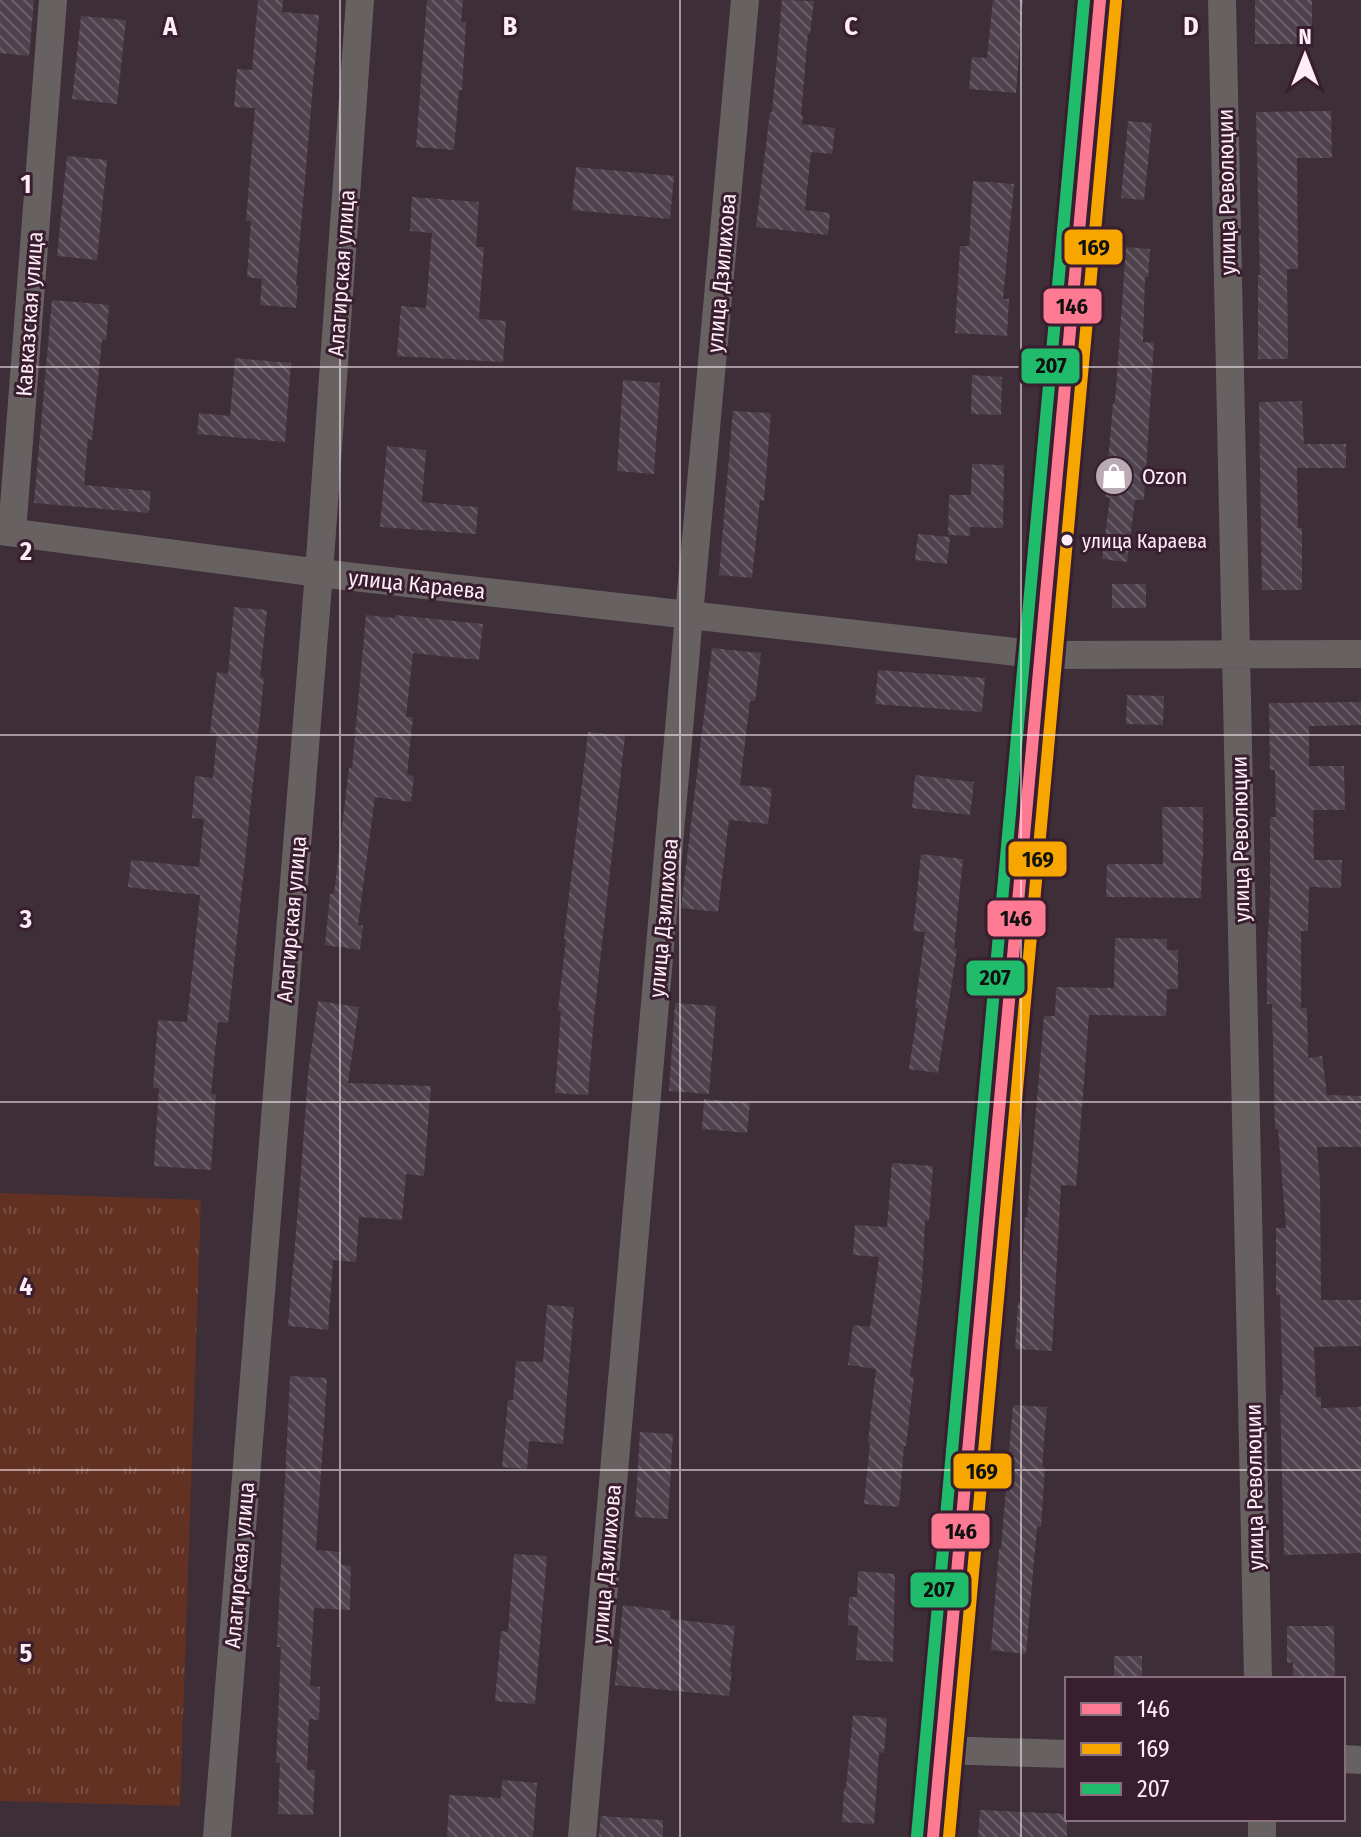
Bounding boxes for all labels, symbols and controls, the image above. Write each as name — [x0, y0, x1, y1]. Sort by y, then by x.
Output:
text: A — [162, 11, 178, 42]
text: B — [503, 11, 518, 42]
text: C — [844, 11, 858, 42]
text: D — [1183, 11, 1199, 42]
north arrow — [1265, 16, 1345, 96]
text: N — [1298, 23, 1312, 50]
street label: улица Революции — [1212, 109, 1241, 275]
text: 1 — [21, 169, 32, 200]
street label: Алагирская улица — [322, 189, 361, 357]
street label: улица Дзилихова — [701, 192, 742, 354]
line badge: 169 — [1063, 228, 1124, 266]
street label: Кавказская улица — [10, 231, 49, 397]
text: 169 — [1078, 234, 1110, 261]
line badge: 146 — [1042, 287, 1103, 325]
text: 146 — [1056, 293, 1088, 320]
line badge: 207 — [1020, 347, 1081, 385]
text: 207 — [1034, 352, 1067, 379]
shop icon: Ozon — [1093, 455, 1135, 497]
place label: Ozon — [1142, 463, 1187, 490]
place label: улица Караева — [1082, 529, 1207, 553]
marker: улица Караева — [1059, 532, 1075, 548]
text: 2 — [19, 536, 32, 567]
street label: улица Караева — [347, 564, 487, 605]
street label: улица Революции — [1226, 756, 1255, 922]
street label: Алагирская улица — [271, 835, 312, 1003]
street label: улица Дзилихова — [643, 837, 684, 999]
line badge: 169 — [1007, 840, 1068, 878]
text: 169 — [1022, 846, 1054, 873]
line badge: 146 — [986, 899, 1047, 938]
text: 3 — [19, 904, 32, 935]
text: 146 — [1000, 905, 1032, 932]
line badge: 207 — [965, 959, 1026, 997]
text: 207 — [978, 964, 1011, 991]
text: 4 — [19, 1271, 33, 1302]
street label: улица Революции — [1240, 1404, 1269, 1570]
line badge: 169 — [952, 1452, 1013, 1490]
text: 169 — [966, 1458, 998, 1485]
street label: Алагирская улица — [219, 1481, 260, 1649]
street label: улица Дзилихова — [586, 1483, 627, 1645]
line badge: 146 — [930, 1512, 991, 1550]
text: 146 — [945, 1518, 977, 1545]
line badge: 207 — [909, 1571, 970, 1609]
text: 207 — [922, 1576, 955, 1603]
text: 5 — [20, 1638, 33, 1669]
legend — [1065, 1677, 1345, 1821]
text: 146 — [1137, 1695, 1170, 1723]
text: 169 — [1137, 1735, 1170, 1763]
text: 207 — [1137, 1775, 1170, 1803]

